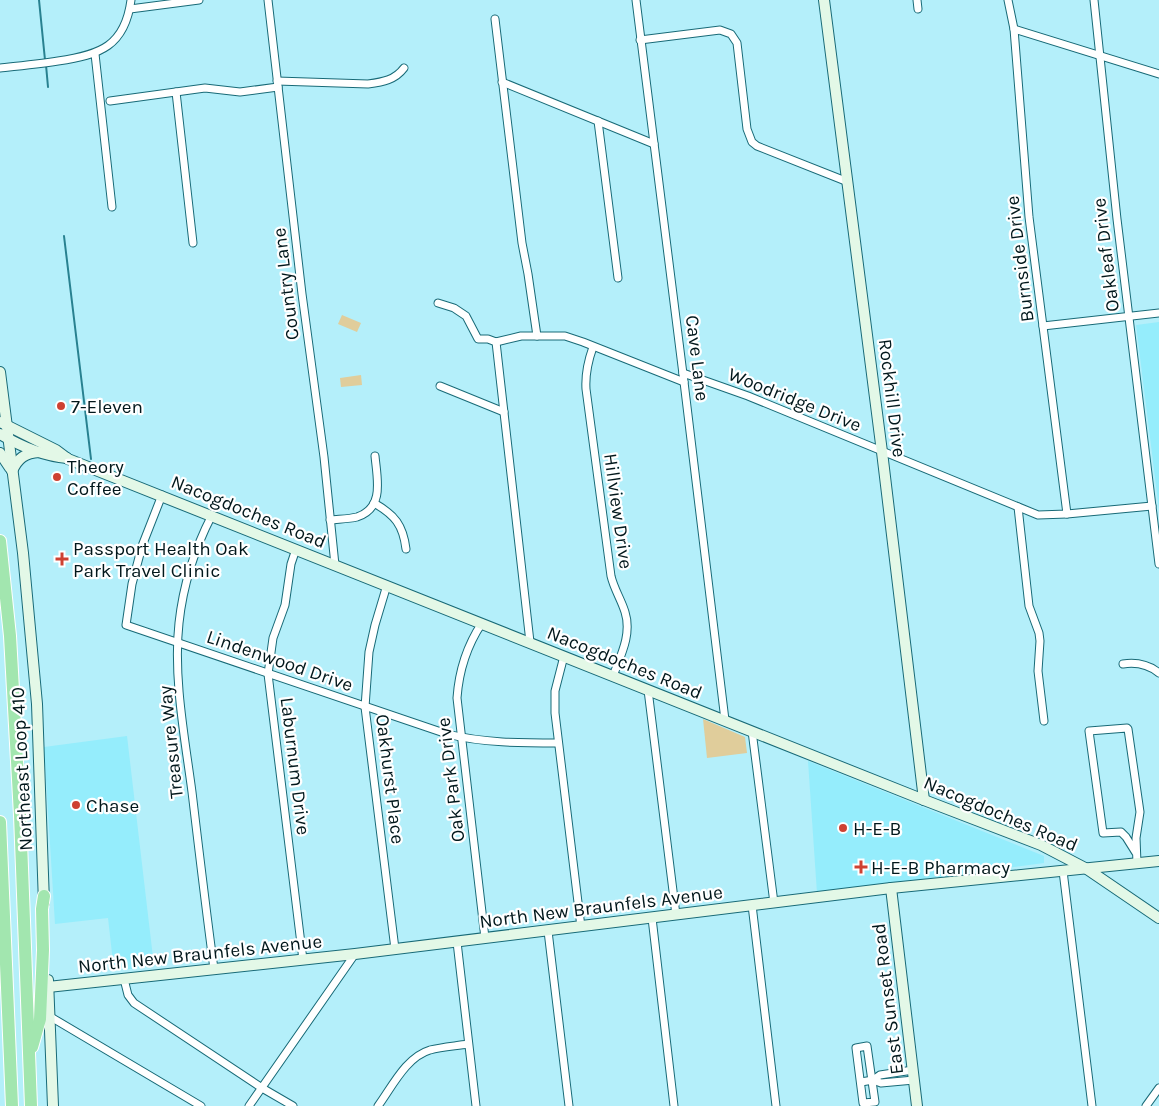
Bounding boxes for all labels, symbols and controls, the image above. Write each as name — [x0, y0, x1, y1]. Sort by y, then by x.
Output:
street label: Burnside Drive — [1001, 194, 1039, 323]
street label: Oakleaf Drive — [1088, 197, 1124, 313]
street label: Country Lane — [268, 226, 304, 341]
street label: Cave Lane — [681, 314, 713, 402]
street label: Rockhill Drive — [874, 338, 910, 459]
street label: Woodridge Drive — [725, 363, 864, 437]
place label: 7-Eleven — [71, 396, 143, 418]
marker: 7-Eleven — [55, 400, 67, 412]
street label: Hillview Drive — [599, 452, 637, 570]
place label: Theory Coffee — [67, 456, 124, 500]
marker: Theory Coffee — [51, 471, 63, 483]
street label: Nacogdoches Road — [168, 471, 329, 553]
place label: Passport Health Oak Park Travel Clinic — [73, 538, 249, 582]
marker: Passport Health Oak Park Travel Clinic — [55, 552, 69, 566]
street label: Nacogdoches Road — [544, 622, 705, 704]
street label: Lindenwood Drive — [204, 626, 356, 696]
street label: Treasure Way — [154, 684, 188, 799]
street label: Northeast Loop 410 — [7, 686, 37, 851]
street label: Laburnum Drive — [276, 696, 314, 836]
street label: Oakhurst Place — [371, 713, 409, 845]
street label: Oak Park Drive — [432, 716, 470, 843]
street label: Nacogdoches Road — [920, 772, 1081, 856]
place label: Chase — [86, 795, 139, 817]
marker: Chase — [70, 799, 82, 811]
place label: H-E-B — [853, 818, 901, 840]
marker: H-E-B — [837, 822, 849, 834]
place label: H-E-B Pharmacy — [871, 857, 1010, 879]
marker: H-E-B Pharmacy — [855, 861, 867, 873]
street label: North New Braunfels Avenue — [478, 881, 724, 933]
street label: East Sunset Road — [868, 922, 908, 1076]
street label: North New Braunfels Avenue — [77, 930, 323, 978]

